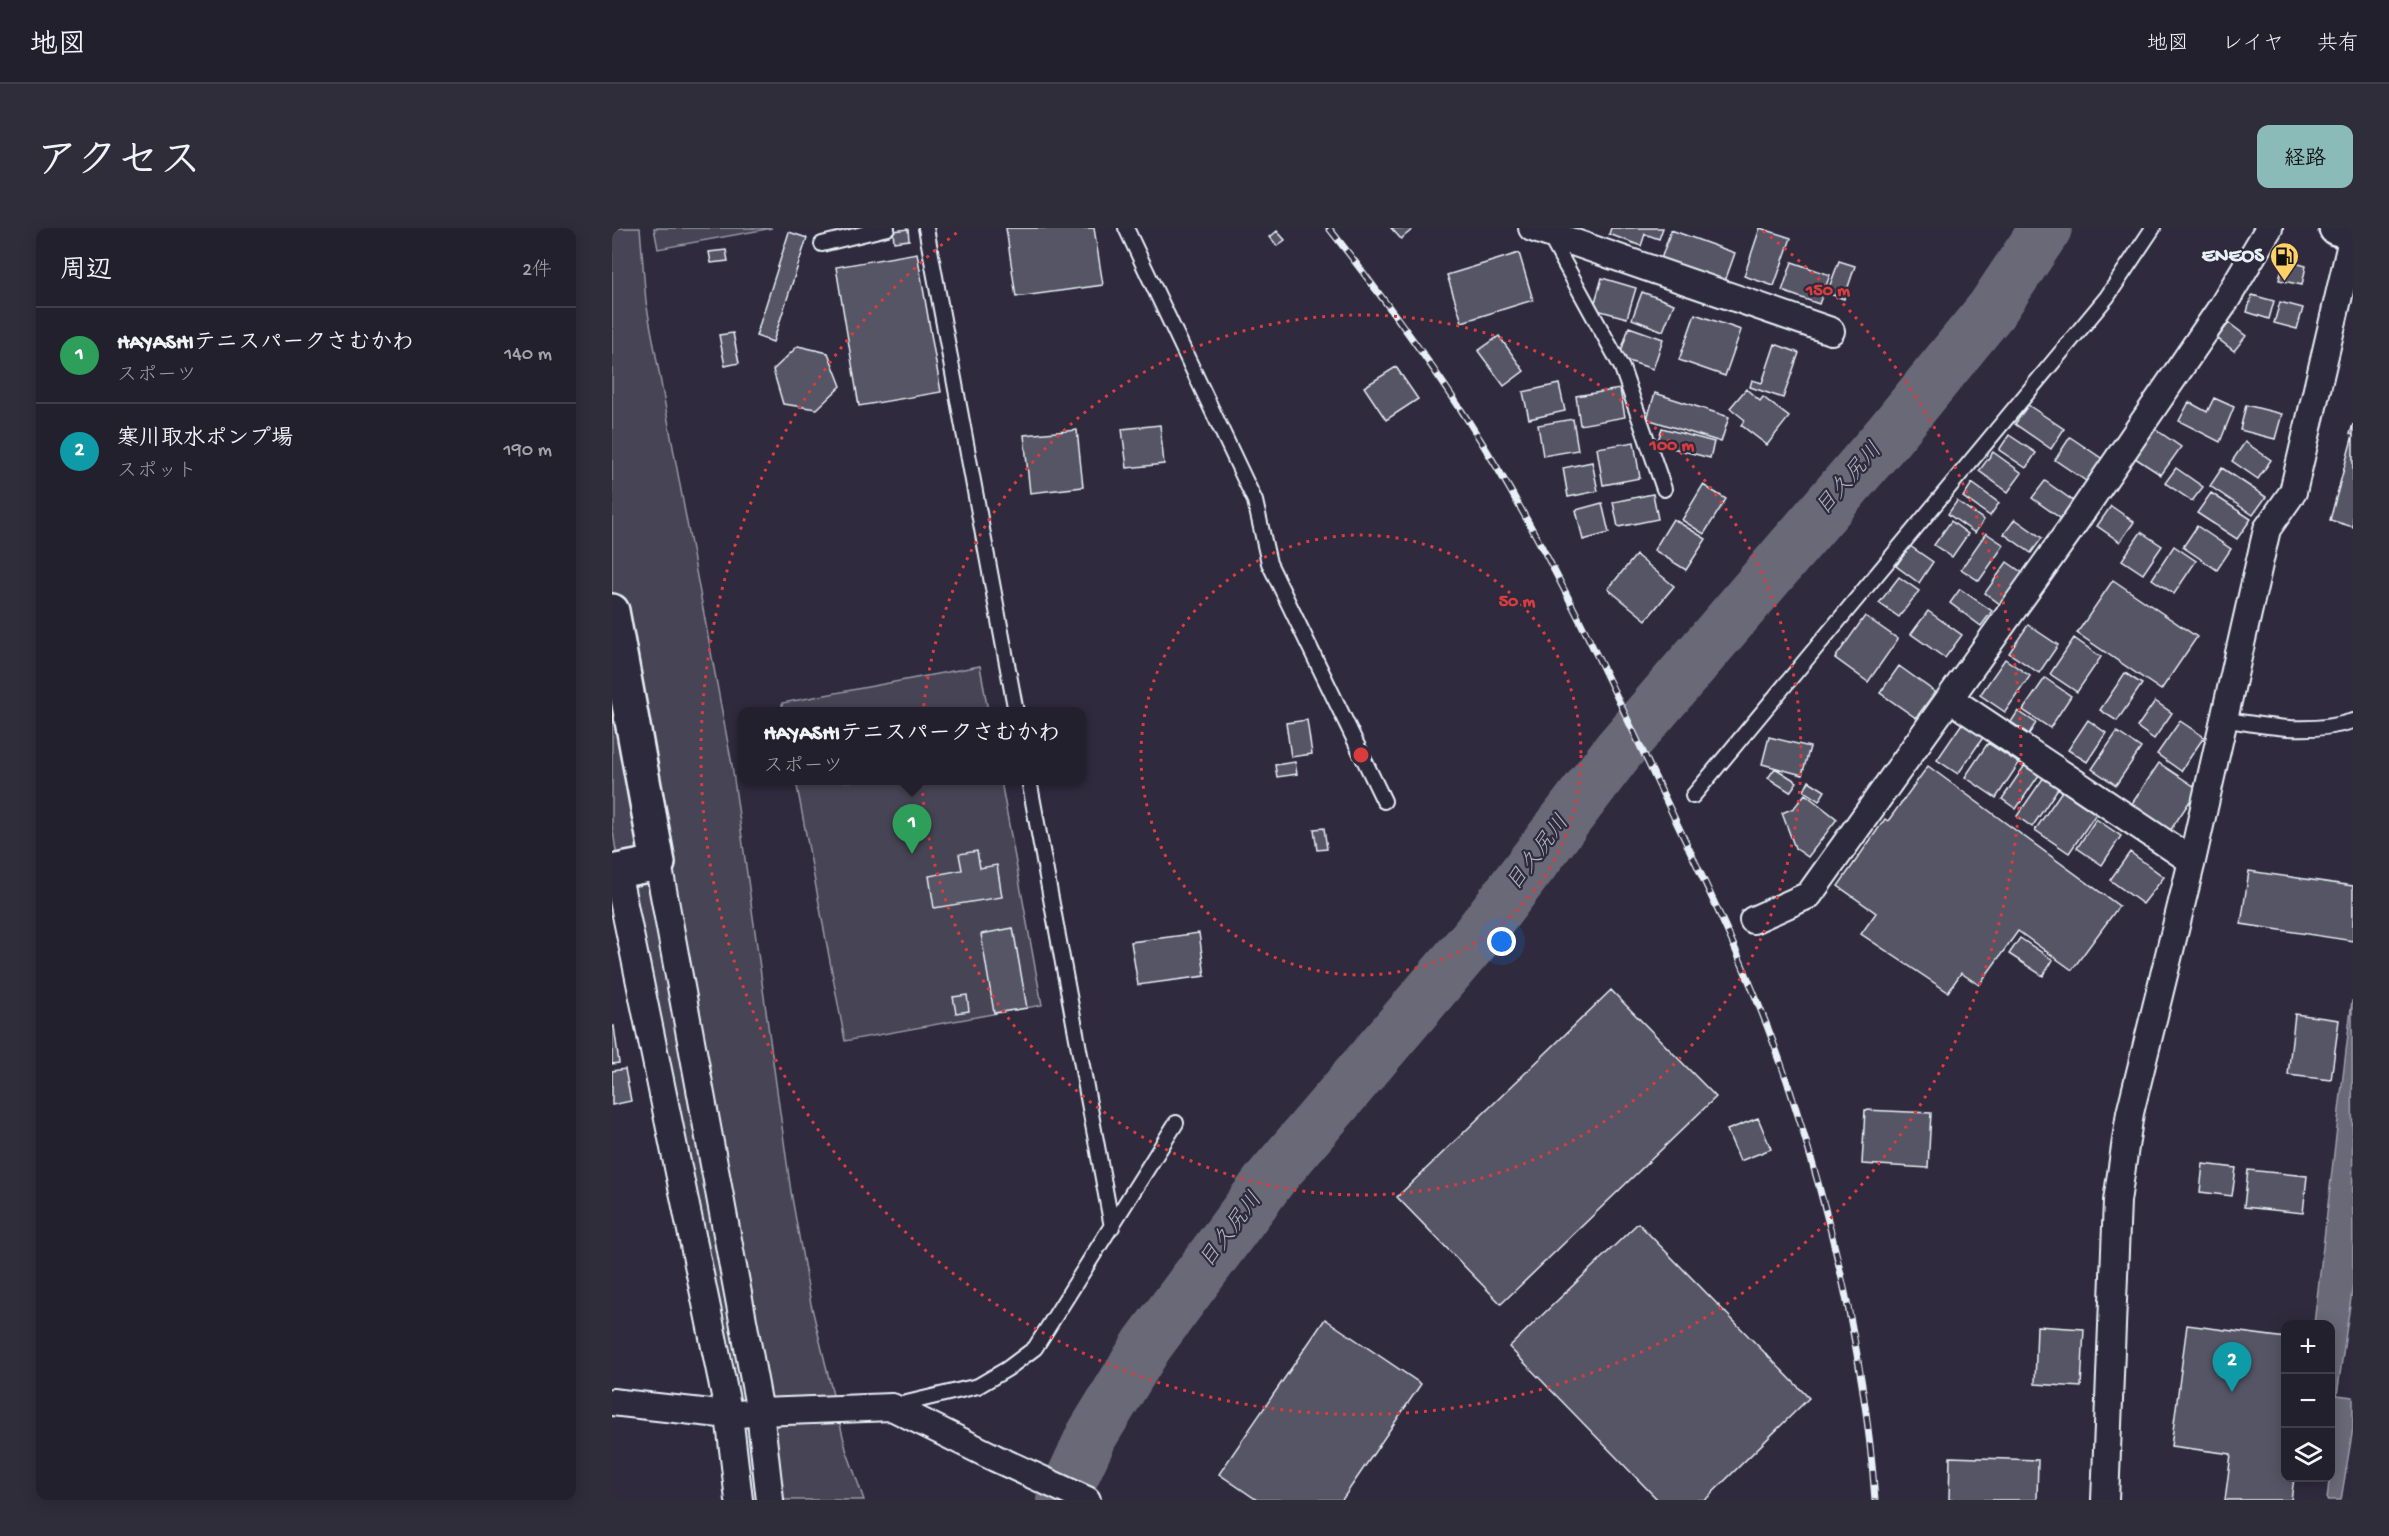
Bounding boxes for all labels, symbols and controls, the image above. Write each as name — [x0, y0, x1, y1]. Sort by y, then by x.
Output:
text: 地図 — [30, 30, 86, 63]
text: 地図 — [2147, 33, 2189, 58]
text: レイヤ — [2222, 33, 2284, 58]
text: 共有 — [2317, 33, 2359, 58]
button: 経路 — [2257, 125, 2353, 188]
text: アクセス — [36, 140, 201, 189]
fuel station icon: ENEOS — [2269, 241, 2301, 283]
place label: ENEOS — [2202, 245, 2265, 270]
text: 周辺 — [60, 257, 112, 288]
text: 2件 — [522, 260, 552, 283]
text: 150 m — [1805, 281, 1850, 302]
text: HAYASHIテニスパークさむかわ — [117, 331, 414, 357]
text: 1 — [75, 344, 84, 367]
text: 140 m — [504, 344, 552, 367]
text: スポーツ — [117, 365, 197, 388]
text: 寒川取水ポンプ場 — [117, 427, 293, 453]
text: 100 m — [1649, 436, 1695, 457]
water label: 目久尻川 — [1811, 438, 1889, 522]
text: 2 — [75, 440, 84, 463]
text: 190 m — [504, 440, 552, 463]
text: スポット — [117, 461, 197, 484]
text: 50 m — [1499, 592, 1536, 613]
popup — [738, 707, 1086, 785]
text: HAYASHIテニスパークさむかわ — [763, 722, 1061, 748]
centre of rings — [1351, 745, 1371, 765]
text: スポーツ — [763, 756, 843, 779]
pin: 1 — [892, 804, 932, 854]
water label: 目久尻川 — [1501, 810, 1576, 897]
your location — [1487, 927, 1516, 956]
water label: 目久尻川 — [1194, 1187, 1269, 1274]
map controls — [2281, 1320, 2335, 1482]
button: + — [2281, 1320, 2335, 1374]
pin: 2 — [2212, 1342, 2252, 1392]
button: − — [2281, 1374, 2335, 1428]
button: layers — [2281, 1428, 2335, 1482]

